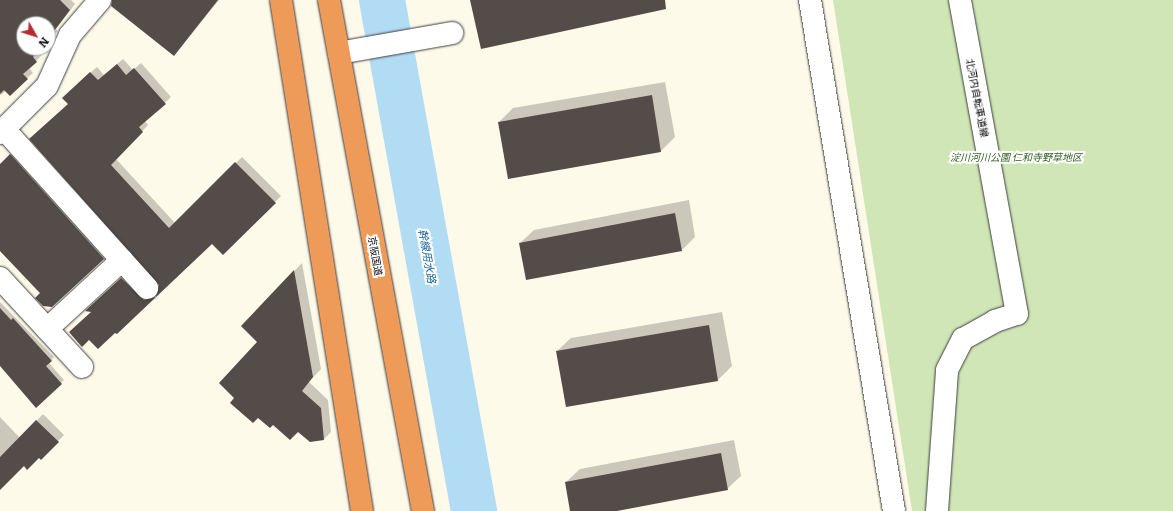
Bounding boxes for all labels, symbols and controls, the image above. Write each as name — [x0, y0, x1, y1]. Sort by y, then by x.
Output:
north arrow — [16, 16, 56, 56]
text: N — [35, 34, 54, 52]
street label: 北河内自転車道線 — [964, 58, 992, 138]
park label: 淀川河川公園 仁和寺野草地区 — [950, 151, 1082, 163]
water label: 幹線用水路 — [417, 228, 439, 284]
street label: 京阪国道 — [367, 235, 385, 277]

